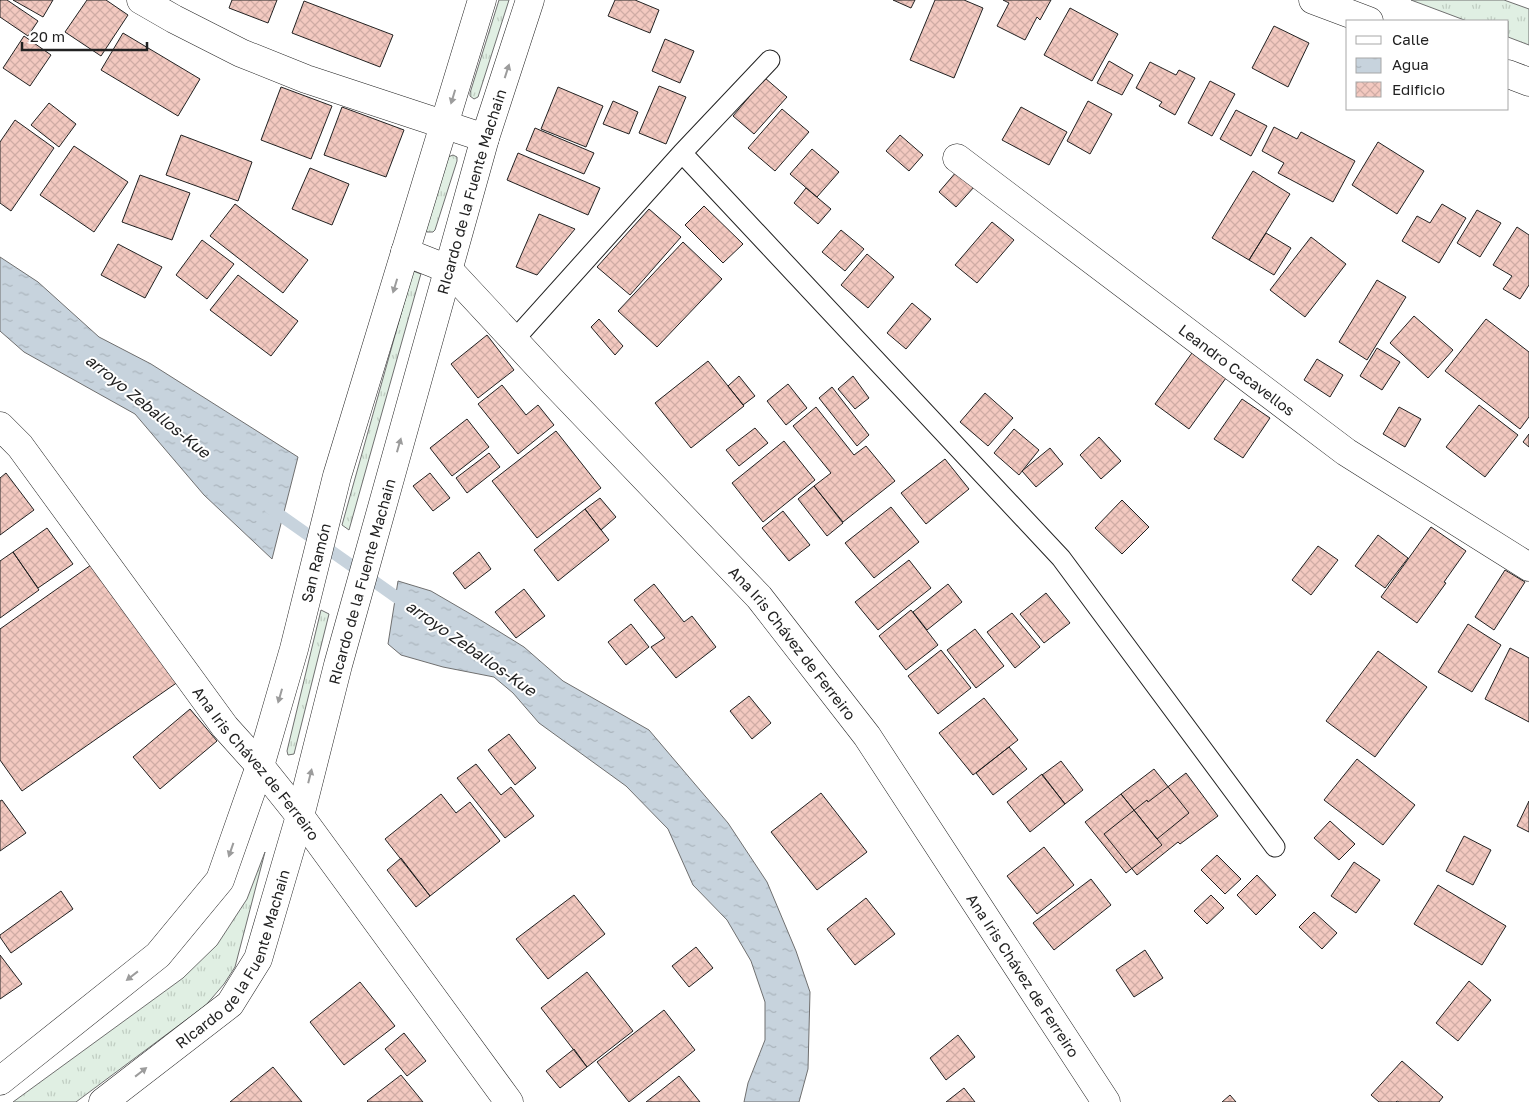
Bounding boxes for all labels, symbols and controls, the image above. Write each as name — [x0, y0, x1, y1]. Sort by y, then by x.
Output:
scale bar — [22, 20, 148, 52]
legend — [1346, 20, 1509, 110]
text: 20 m — [30, 27, 65, 45]
text: Calle — [1392, 30, 1429, 48]
text: Agua — [1392, 55, 1429, 73]
one-way arrow — [504, 63, 511, 78]
text: Edificio — [1392, 80, 1445, 98]
street label: RIcardo de la Fuente Machain — [433, 87, 509, 296]
one-way arrow — [448, 90, 456, 105]
one-way arrow — [390, 278, 398, 293]
street label: Leandro Cacavellos — [1175, 320, 1299, 419]
water label: arroyo Zeballos-Kue — [82, 350, 216, 463]
one-way arrow — [395, 438, 403, 453]
street label: RIcardo de la Fuente Machain — [324, 476, 399, 686]
street label: San Ramón — [297, 521, 334, 604]
street label: Ana Iris Chávez de Ferreiro — [725, 562, 860, 723]
water label: arroyo Zeballos-Kue — [402, 596, 541, 701]
street label: Ana Iris Chávez de Ferreiro — [189, 683, 323, 843]
one-way arrow — [276, 688, 284, 703]
one-way arrow — [307, 769, 315, 784]
one-way arrow — [226, 843, 234, 858]
street label: RIcardo de la Fuente Machain — [172, 867, 293, 1052]
street label: Ana Iris Chávez de Ferreiro — [963, 890, 1083, 1061]
one-way arrow — [125, 971, 139, 981]
one-way arrow — [134, 1067, 147, 1078]

